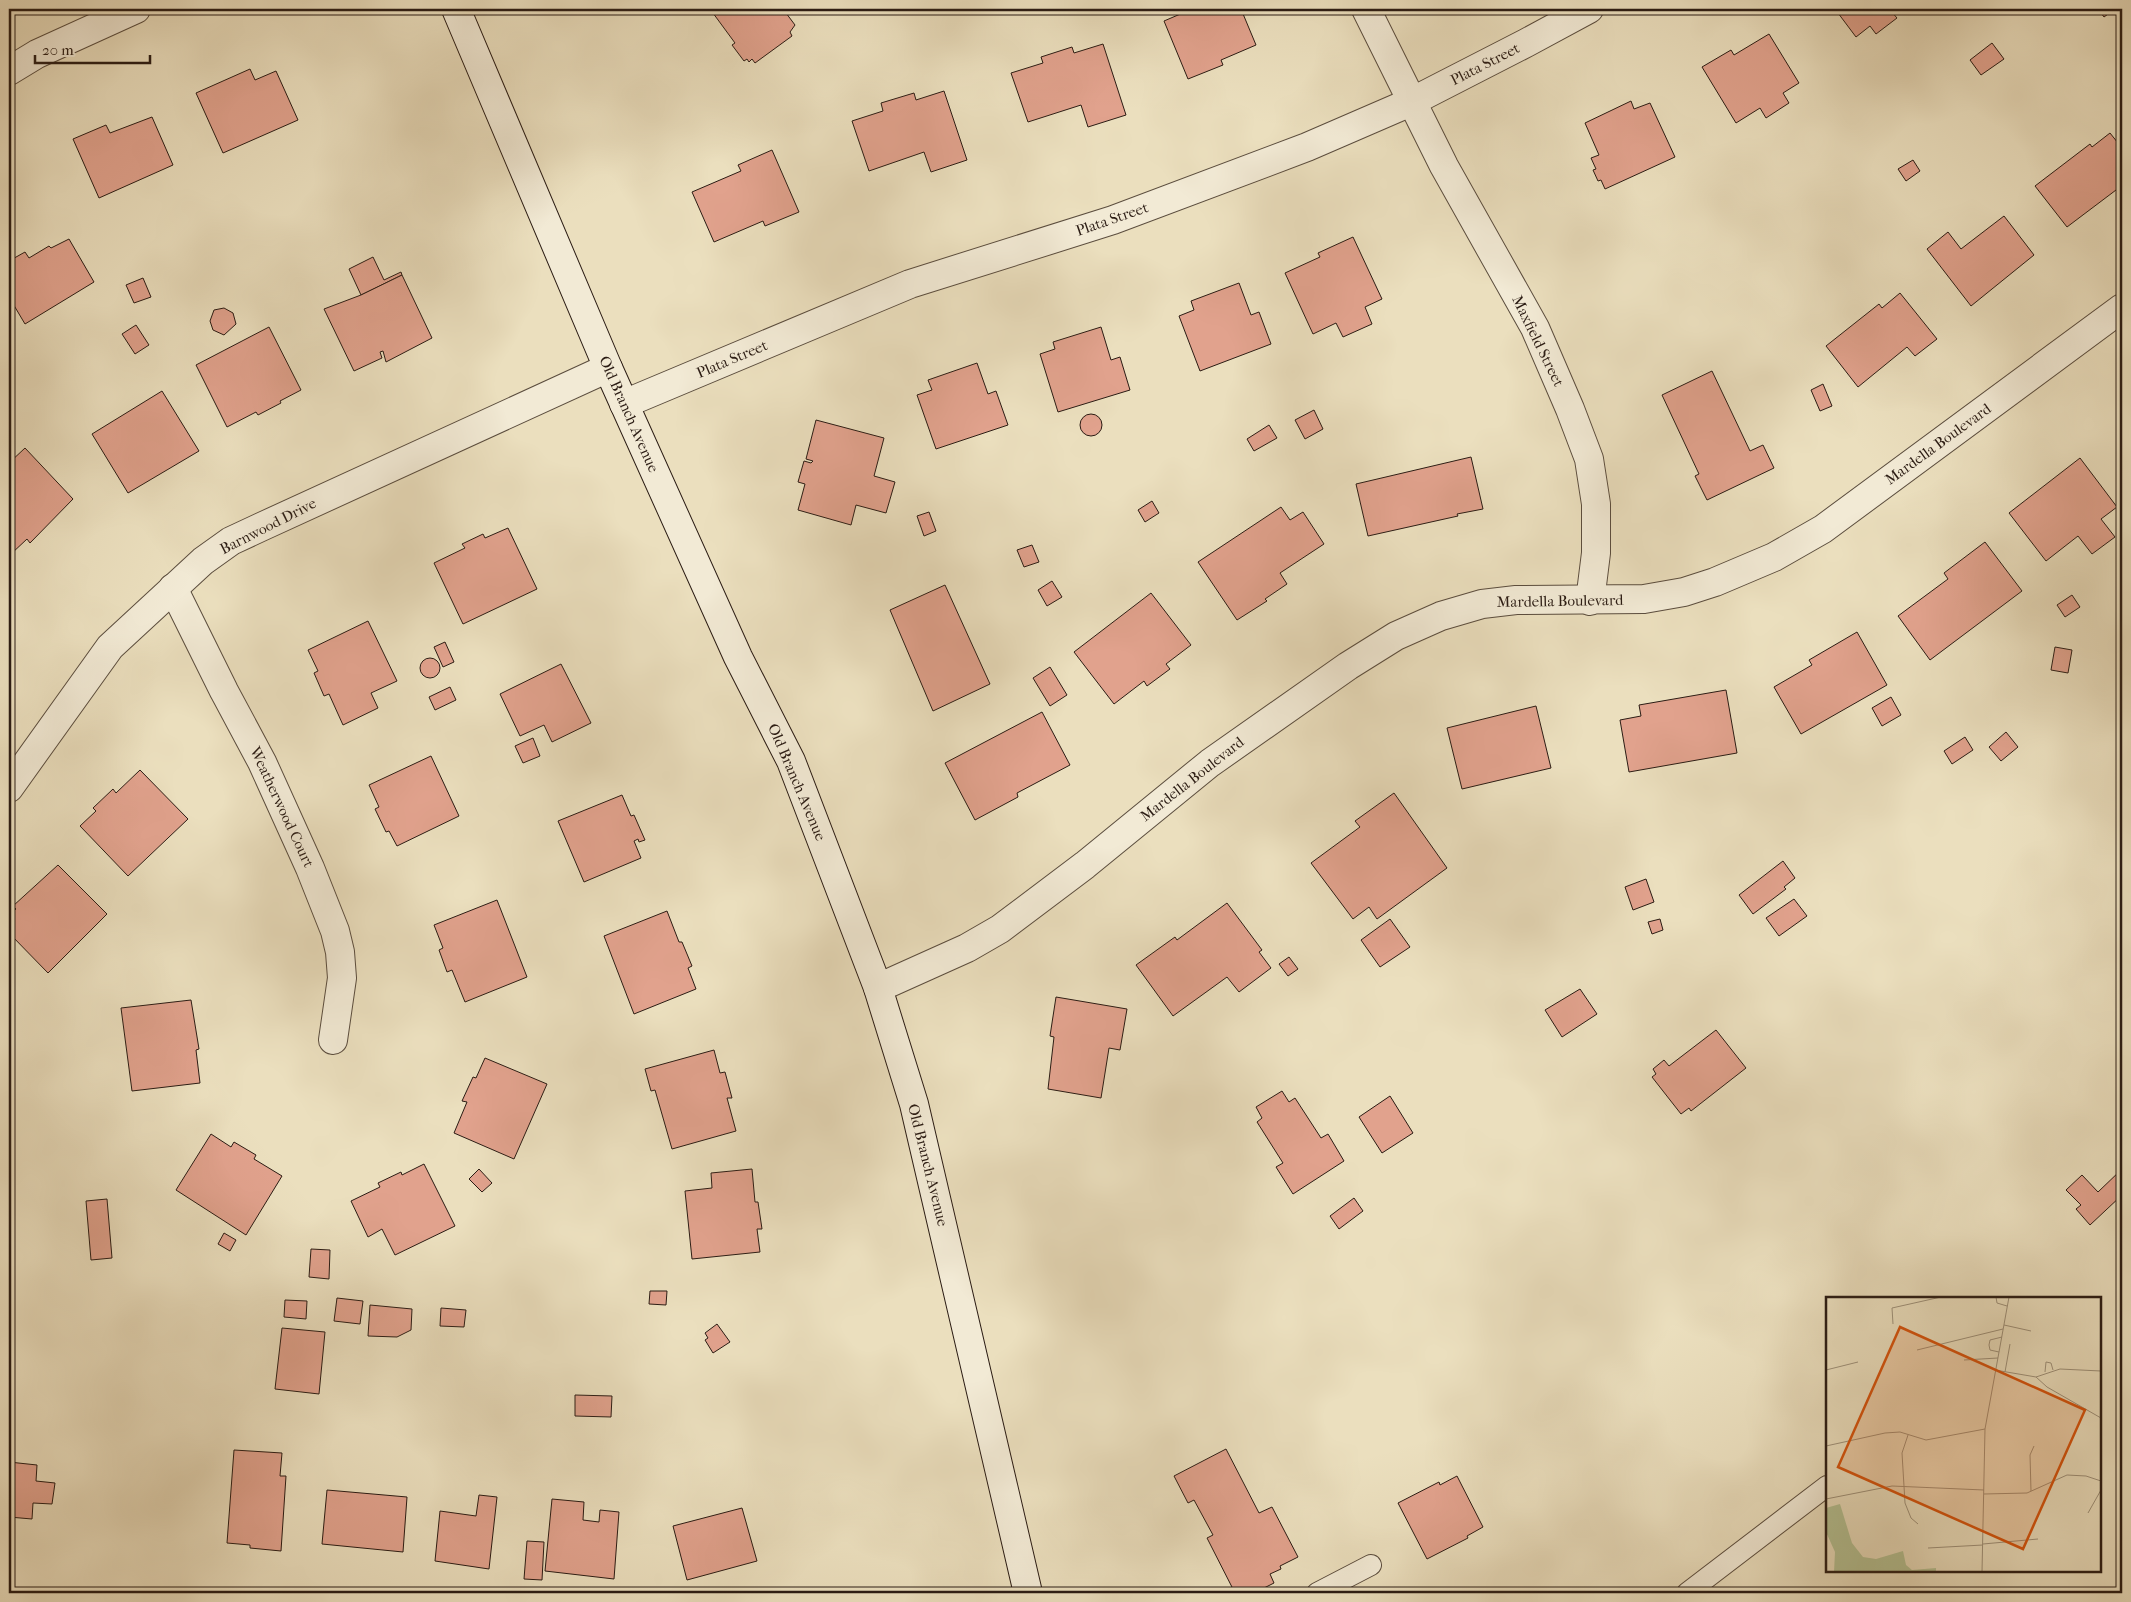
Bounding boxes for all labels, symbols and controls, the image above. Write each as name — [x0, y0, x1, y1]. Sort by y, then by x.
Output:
scale bar — [35, 32, 150, 64]
street label: Plata Street — [1447, 39, 1523, 89]
text: 20 m — [42, 41, 74, 59]
street label: Plata Street — [1074, 198, 1151, 240]
street label: Maxfield Street — [1508, 292, 1568, 390]
street label: Plata Street — [694, 336, 771, 382]
street label: Old Branch Avenue — [595, 353, 663, 476]
street label: Mardella Boulevard — [1882, 399, 1995, 488]
street label: Barnwood Drive — [217, 494, 320, 558]
street label: Mardella Boulevard — [1497, 591, 1624, 611]
street label: Old Branch Avenue — [764, 721, 830, 844]
street label: Mardella Boulevard — [1137, 732, 1248, 825]
street label: Weatherwood Court — [246, 743, 318, 871]
street label: Old Branch Avenue — [904, 1102, 952, 1229]
inset map — [1826, 1297, 2101, 1572]

